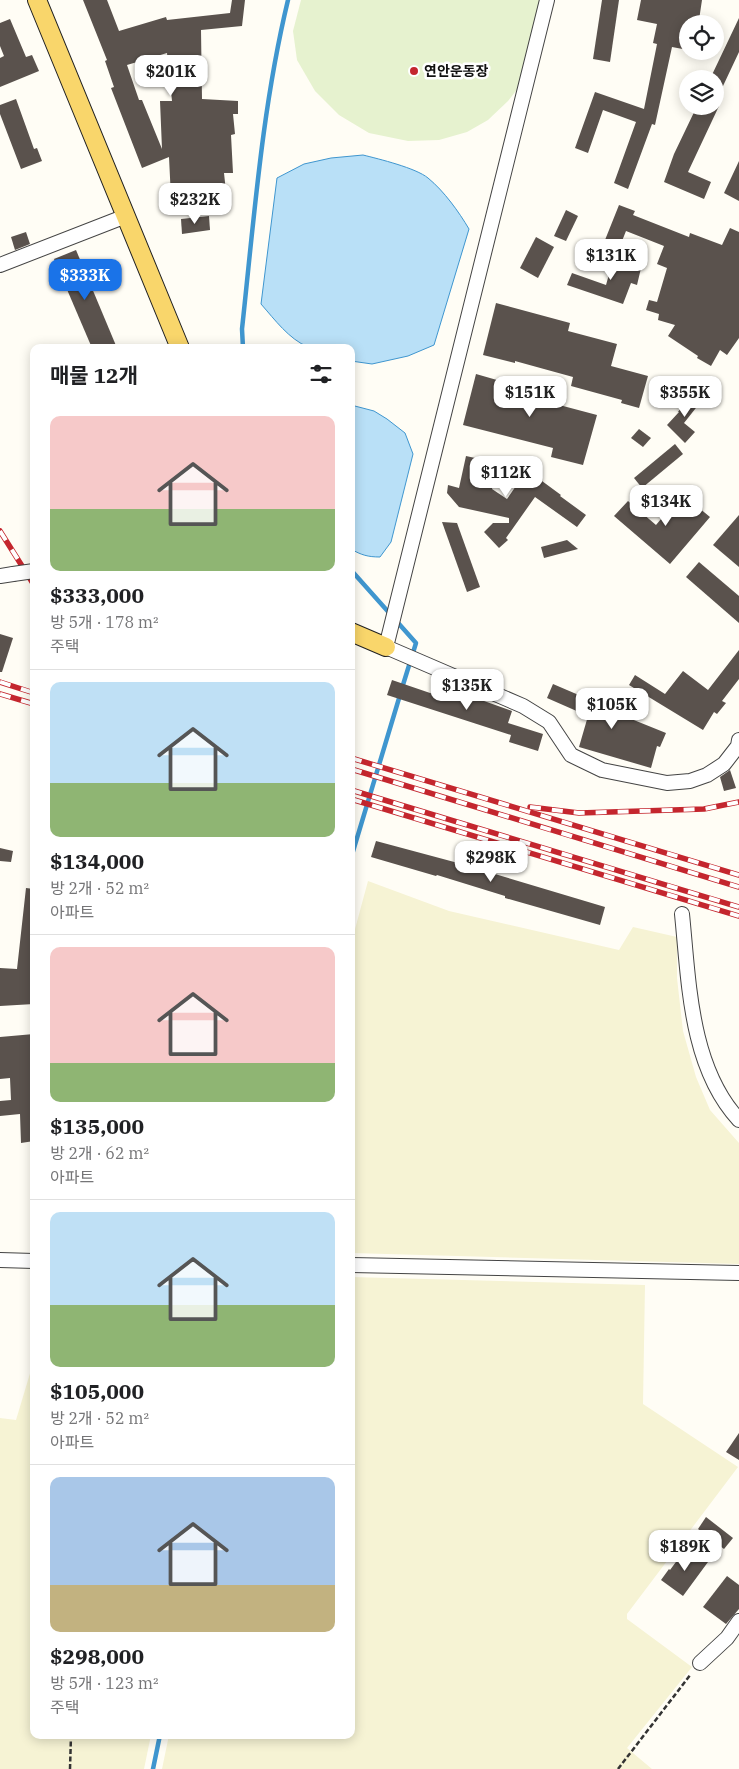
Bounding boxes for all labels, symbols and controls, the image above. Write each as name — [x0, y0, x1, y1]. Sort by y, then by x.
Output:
map controls — [679, 15, 724, 115]
button: locate — [679, 15, 724, 60]
pin: $201K — [136, 54, 206, 97]
text: $201K — [146, 61, 196, 81]
place label: 연안운동장 — [424, 62, 489, 80]
marker: 연안운동장 — [408, 65, 420, 77]
button: layers — [679, 70, 724, 115]
pin: $232K — [160, 182, 230, 225]
text: $232K — [170, 189, 220, 209]
pin: $131K — [576, 238, 646, 281]
text: $131K — [586, 245, 636, 265]
pin: $333K — [50, 258, 120, 301]
text: $333K — [60, 265, 110, 285]
icon: filters — [307, 360, 335, 388]
text: 매물 12개 — [50, 361, 138, 389]
pin: $151K — [495, 376, 565, 418]
pin: $355K — [650, 376, 720, 418]
text: $151K — [505, 382, 555, 402]
text: $355K — [660, 382, 710, 402]
icon: home — [148, 449, 238, 539]
pin: $112K — [471, 456, 541, 498]
text: $112K — [481, 462, 531, 482]
pin: $134K — [631, 484, 701, 527]
text: $134K — [641, 491, 691, 511]
text: $333,000 — [50, 581, 144, 609]
text: 방 5개 · 178 m² — [50, 612, 159, 632]
text: 주택 — [50, 636, 79, 656]
pin: $135K — [432, 668, 502, 711]
text: $135K — [442, 675, 492, 695]
pin: $105K — [577, 688, 647, 730]
text: $105K — [587, 694, 637, 714]
icon: home — [148, 714, 238, 804]
pin: $298K — [456, 840, 526, 883]
text: $134,000 — [50, 847, 144, 875]
text: $298K — [466, 847, 516, 867]
text: 방 2개 · 52 m² — [50, 878, 149, 898]
text: 아파트 — [50, 902, 94, 922]
icon: home — [148, 979, 238, 1069]
text: $135,000 — [50, 1112, 144, 1140]
text: 방 2개 · 62 m² — [50, 1143, 149, 1163]
text: 아파트 — [50, 1167, 94, 1187]
icon: home — [148, 1244, 238, 1334]
text: $105,000 — [50, 1377, 144, 1405]
text: 방 2개 · 52 m² — [50, 1408, 149, 1428]
text: 아파트 — [50, 1432, 94, 1452]
icon: home — [148, 1509, 238, 1599]
pin: $189K — [650, 1530, 720, 1572]
text: $189K — [660, 1536, 710, 1556]
text: $298,000 — [50, 1642, 144, 1670]
text: 방 5개 · 123 m² — [50, 1673, 159, 1693]
text: 주택 — [50, 1697, 79, 1717]

